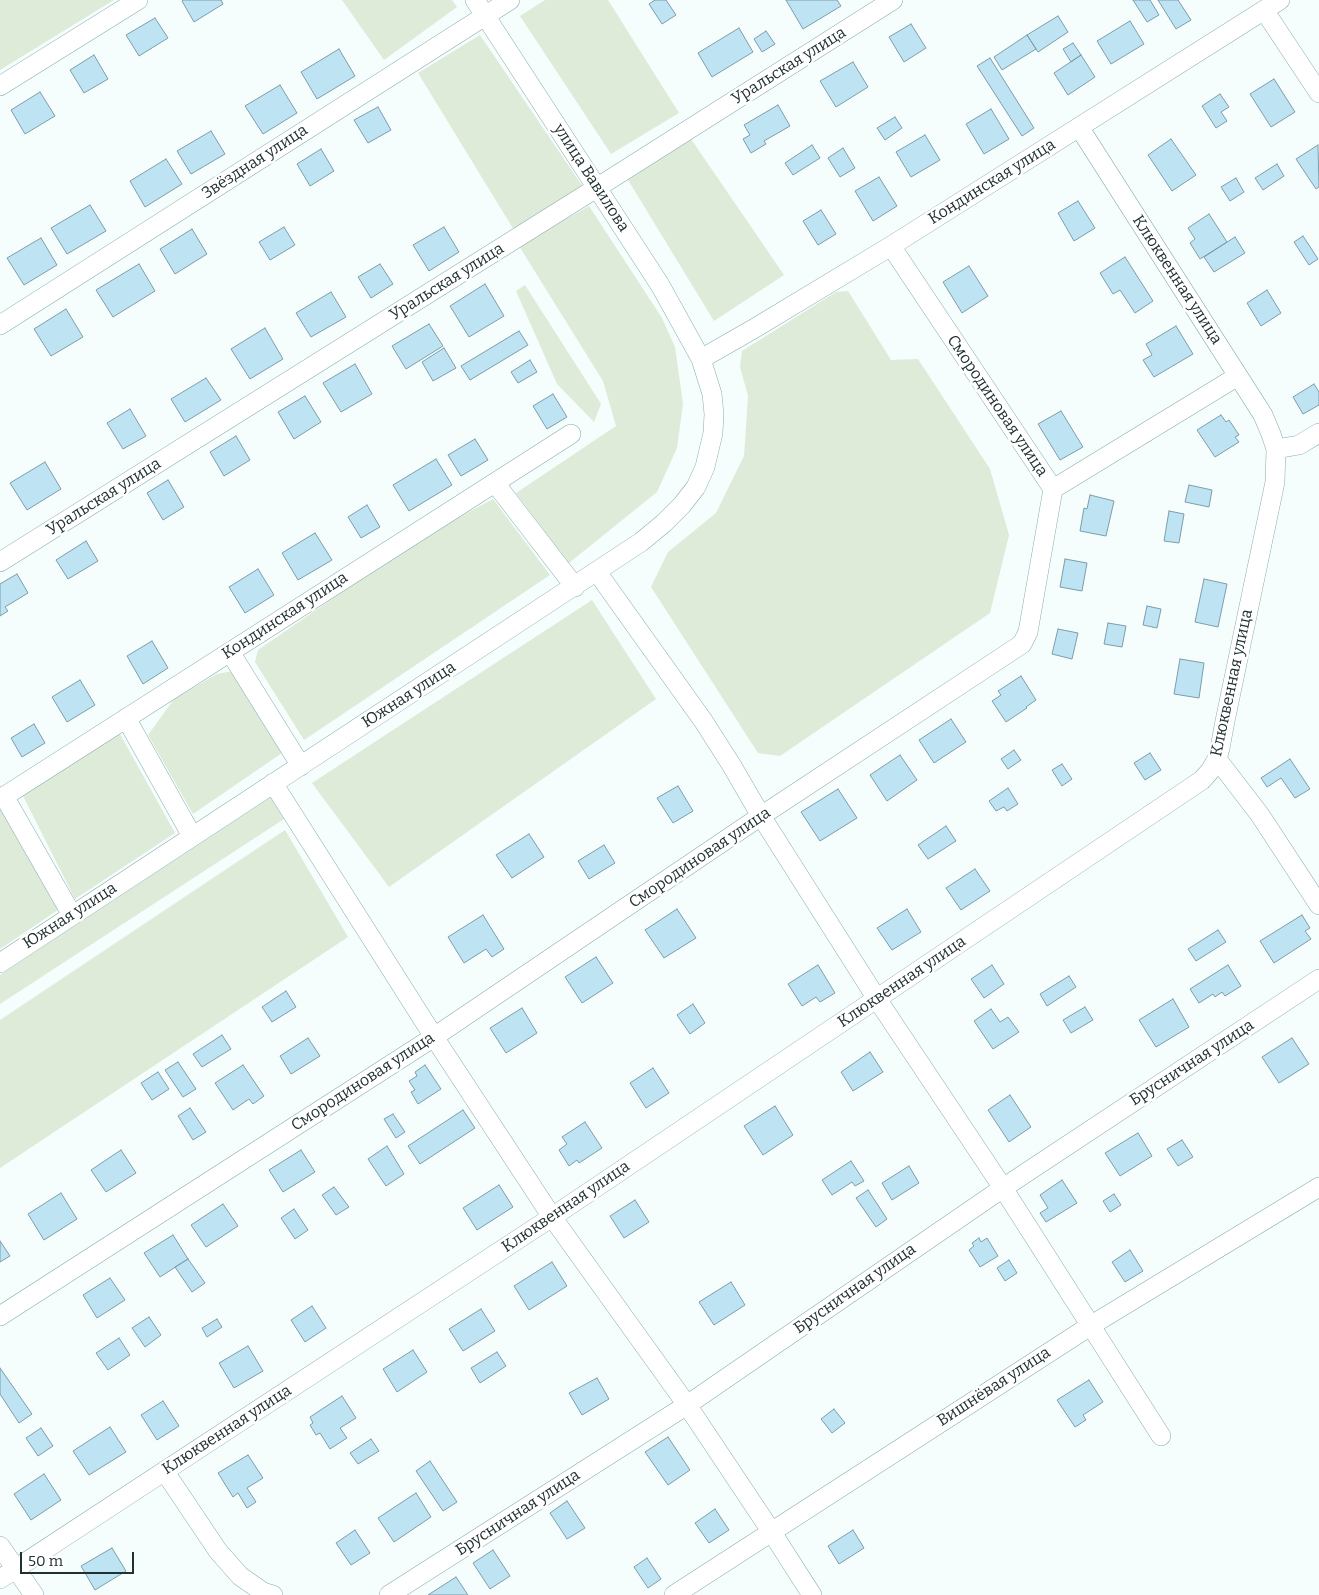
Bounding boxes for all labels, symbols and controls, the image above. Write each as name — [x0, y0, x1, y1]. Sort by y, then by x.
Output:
street label: Уральская улица — [728, 23, 850, 109]
street label: улица Вавилова — [549, 120, 633, 236]
street label: Звёздная улица — [199, 121, 311, 203]
street label: Кондинская улица — [925, 135, 1059, 229]
street label: Клюквенная улица — [1128, 212, 1226, 348]
street label: Уральская улица — [386, 239, 508, 325]
street label: Смородиновая улица — [942, 332, 1052, 480]
street label: Уральская улица — [43, 454, 165, 540]
street label: Кондинская улица — [218, 568, 352, 664]
street label: Клюквенная улица — [1207, 608, 1257, 758]
street label: Южная улица — [359, 658, 459, 732]
street label: Смородиновая улица — [626, 803, 774, 913]
street label: Южная улица — [20, 879, 120, 953]
street label: Клюквенная улица — [834, 932, 970, 1032]
street label: Брусничная улица — [1126, 1016, 1258, 1110]
street label: Смородиновая улица — [288, 1029, 438, 1135]
street label: Клюквенная улица — [498, 1157, 634, 1257]
street label: Брусничная улица — [790, 1240, 920, 1338]
street label: Вишнёвая улица — [934, 1343, 1054, 1431]
street label: Клюквенная улица — [159, 1381, 295, 1479]
street label: Брусничная улица — [452, 1466, 584, 1560]
scale bar — [22, 1542, 136, 1574]
text: 50 m — [28, 1552, 63, 1570]

